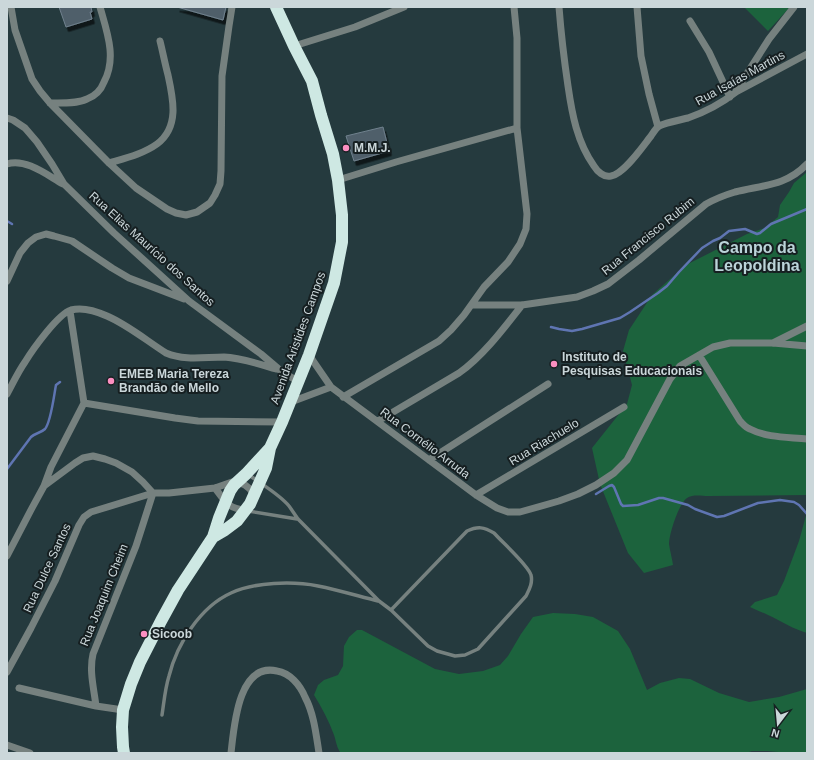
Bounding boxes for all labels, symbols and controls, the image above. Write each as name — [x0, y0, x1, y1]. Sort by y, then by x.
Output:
street label: Rua Isaías Martins — [693, 48, 787, 108]
place label: M.M.J. — [354, 141, 391, 155]
marker: M.M.J. — [341, 143, 351, 153]
street label: Rua Elias Maurício dos Santos — [86, 189, 218, 309]
street label: Rua Francisco Rubim — [599, 194, 697, 278]
district label: Campo da Leopoldina — [714, 239, 800, 274]
street label: Avenida Aristides Campos — [268, 270, 328, 406]
place label: Instituto de Pesquisas Educacionais — [562, 350, 702, 378]
marker: Instituto de Pesquisas Educacionais — [549, 359, 559, 369]
place label: EMEB Maria Tereza Brandão de Mello — [119, 367, 229, 395]
marker: EMEB Maria Tereza Brandão de Mello — [106, 376, 116, 386]
street label: Rua Cornélio Arruda — [377, 405, 473, 482]
street label: Rua Riachuelo — [507, 416, 582, 468]
street label: Rua Dulce Santos — [20, 521, 74, 615]
street label: Rua Joaquim Cheim — [77, 542, 131, 648]
place label: Sicoob — [152, 627, 192, 641]
marker: Sicoob — [139, 629, 149, 639]
north arrow — [758, 704, 798, 744]
text: N — [770, 727, 781, 740]

